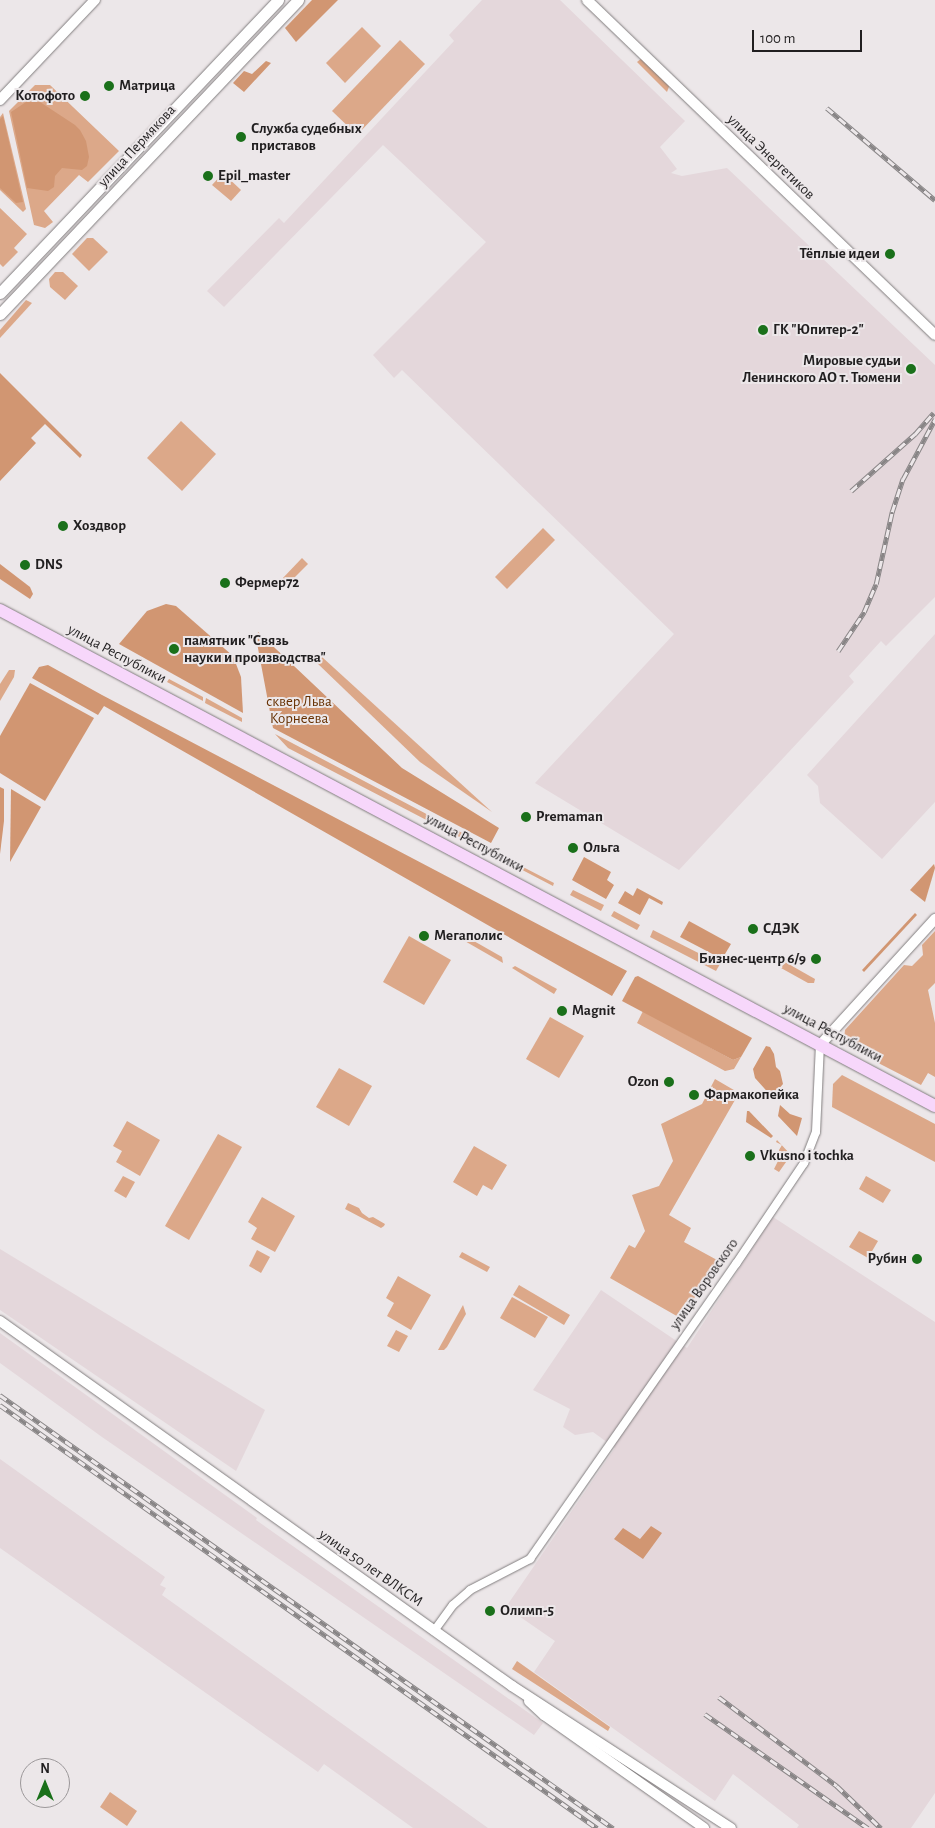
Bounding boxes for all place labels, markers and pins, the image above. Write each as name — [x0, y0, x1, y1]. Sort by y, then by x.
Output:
place label: Матрица — [119, 77, 175, 95]
marker: Матрица — [103, 80, 115, 92]
place label: Котофото — [15, 87, 75, 105]
marker: Котофото — [79, 90, 91, 102]
place label: Служба судебных приставов — [251, 119, 362, 154]
marker: Служба судебных приставов — [235, 131, 247, 143]
place label: Epil_master — [218, 167, 290, 185]
marker: Epil_master — [202, 170, 214, 182]
place label: Тёплые идеи — [799, 245, 880, 263]
marker: Тёплые идеи — [884, 248, 896, 260]
place label: ГК "Юпитер-2" — [773, 321, 864, 339]
marker: ГК "Юпитер-2" — [757, 324, 769, 336]
place label: Мировые судьи Ленинского АО т. Тюмени — [742, 351, 901, 386]
marker: Мировые судьи Ленинского АО т. Тюмени — [905, 363, 917, 375]
place label: Хоздвор — [73, 517, 126, 535]
marker: Хоздвор — [57, 520, 69, 532]
place label: DNS — [35, 556, 63, 574]
marker: DNS — [19, 559, 31, 571]
place label: Фермер72 — [235, 574, 299, 592]
marker: Фермер72 — [219, 577, 231, 589]
place label: памятник "Связь науки и производства" — [184, 631, 326, 666]
marker: памятник "Связь науки и производства" — [168, 643, 180, 655]
place label: Premaman — [536, 808, 603, 826]
marker: Premaman — [520, 811, 532, 823]
place label: Ольга — [583, 839, 620, 857]
marker: Ольга — [567, 842, 579, 854]
place label: СДЭК — [763, 920, 799, 938]
marker: СДЭК — [747, 923, 759, 935]
place label: Мегаполис — [434, 927, 503, 945]
marker: Мегаполис — [418, 930, 430, 942]
place label: Бизнес-центр 6/9 — [699, 950, 806, 968]
marker: Бизнес-центр 6/9 — [810, 953, 822, 965]
place label: Magnit — [572, 1002, 615, 1020]
marker: Magnit — [556, 1005, 568, 1017]
place label: Ozon — [628, 1073, 659, 1091]
marker: Ozon — [663, 1076, 675, 1088]
place label: Фармакопейка — [704, 1086, 799, 1104]
marker: Фармакопейка — [688, 1089, 700, 1101]
place label: Vkusno i tochka — [760, 1147, 854, 1165]
marker: Vkusno i tochka — [744, 1150, 756, 1162]
place label: Рубин — [868, 1250, 907, 1268]
marker: Рубин — [911, 1253, 923, 1265]
place label: Олимп-5 — [500, 1602, 554, 1620]
marker: Олимп-5 — [484, 1605, 496, 1617]

